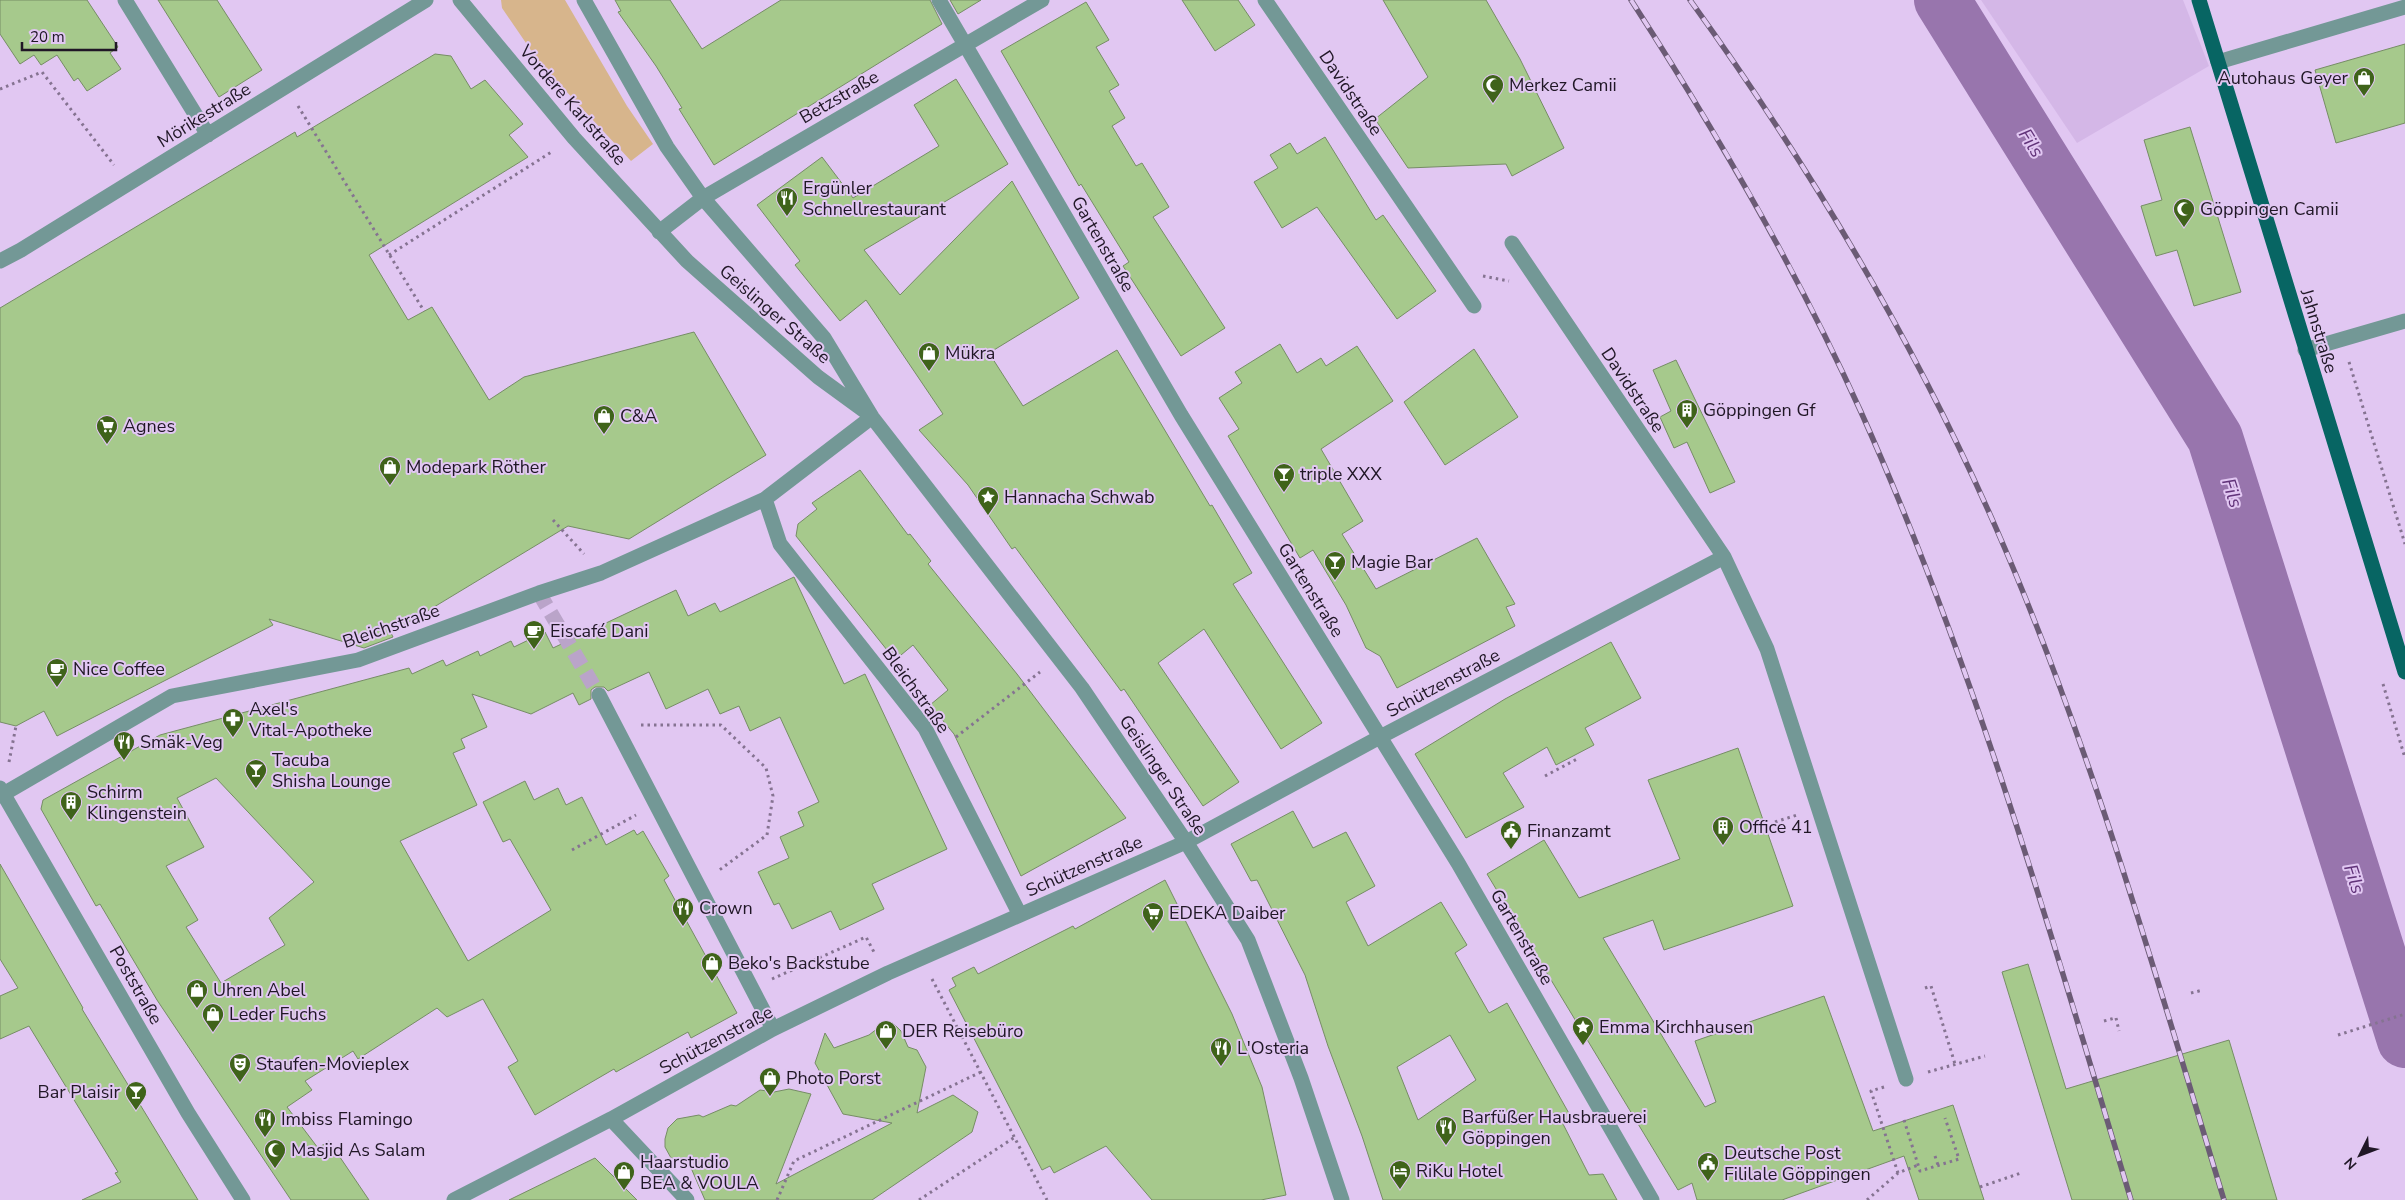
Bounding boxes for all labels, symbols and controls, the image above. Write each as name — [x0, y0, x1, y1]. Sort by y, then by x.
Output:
scale bar — [22, 20, 116, 52]
text: 20 m — [30, 27, 65, 47]
street label: Vordere Karlstraße — [513, 39, 632, 170]
street label: Davidstraße — [1314, 46, 1388, 140]
street label: Betzstraße — [795, 65, 883, 129]
place label: Autohaus Geyer — [2218, 66, 2349, 90]
shop icon: Autohaus Geyer — [2352, 66, 2376, 97]
mosque icon: Merkez Camii — [1481, 73, 1505, 104]
place label: Merkez Camii — [1509, 73, 1617, 97]
street label: Mörikestraße — [153, 77, 255, 153]
water label: Fils — [2012, 124, 2050, 162]
place label: Ergünler Schnellrestaurant — [803, 176, 947, 221]
restaurant icon: Ergünler Schnellrestaurant — [775, 186, 799, 217]
street label: Gartenstraße — [1066, 192, 1140, 296]
mosque icon: Göppingen Camii — [2172, 197, 2196, 228]
place label: Göppingen Camii — [2200, 197, 2339, 221]
street label: Geislinger Straße — [714, 259, 836, 369]
street label: Jahnstraße — [2294, 285, 2343, 376]
shop icon: Mükra — [917, 341, 941, 372]
place label: Mükra — [945, 341, 995, 365]
street label: Davidstraße — [1596, 343, 1670, 437]
building icon: Göppingen Gf — [1675, 398, 1699, 429]
place label: Göppingen Gf — [1703, 398, 1817, 422]
shop icon: C&A — [592, 404, 616, 435]
place label: C&A — [620, 404, 657, 428]
supermarket icon: Agnes — [95, 414, 119, 445]
place label: Agnes — [123, 414, 175, 438]
shop icon: Modepark Röther — [378, 455, 402, 486]
place label: Modepark Röther — [406, 455, 546, 479]
bar icon: triple XXX — [1272, 462, 1296, 493]
place label: triple XXX — [1300, 462, 1382, 486]
water label: Fils — [2215, 475, 2249, 511]
place icon: Hannacha Schwab — [976, 485, 1000, 516]
place label: Hannacha Schwab — [1004, 485, 1154, 509]
street label: Gartenstraße — [1272, 538, 1350, 642]
bar icon: Magie Bar — [1323, 550, 1347, 581]
place label: Magie Bar — [1351, 550, 1434, 574]
street label: Bleichstraße — [339, 598, 443, 654]
cafe icon: Eiscafé Dani — [522, 619, 546, 650]
place label: Eiscafé Dani — [550, 619, 648, 643]
street label: Bleichstraße — [877, 642, 955, 738]
street label: Schützenstraße — [1382, 643, 1504, 723]
cafe icon: Nice Coffee — [45, 657, 69, 688]
place label: Nice Coffee — [73, 657, 165, 681]
place label: Axel's Vital-Apotheke — [248, 697, 372, 742]
pharmacy icon: Axel's Vital-Apotheke — [221, 707, 245, 738]
street label: Geislinger Straße — [1114, 710, 1212, 840]
restaurant icon: Smäk-Veg — [112, 730, 136, 761]
place label: Smäk-Veg — [140, 730, 223, 754]
place label: Tacuba Shisha Lounge — [272, 748, 391, 793]
bar icon: Tacuba Shisha Lounge — [244, 758, 268, 789]
place label: Schirm Klingenstein — [87, 780, 187, 825]
building icon: Schirm Klingenstein — [59, 790, 83, 821]
building icon: Office 41 — [1711, 815, 1735, 846]
place label: Office 41 — [1739, 815, 1813, 839]
public building icon: Finanzamt — [1499, 819, 1523, 850]
place label: Finanzamt — [1527, 819, 1611, 843]
street label: Schützenstraße — [1022, 830, 1146, 902]
water label: Fils — [2337, 861, 2371, 897]
street label: Gartenstraße — [1485, 885, 1559, 989]
restaurant icon: Crown — [671, 896, 695, 927]
place label: Crown — [699, 896, 753, 920]
supermarket icon: EDEKA Daiber — [1141, 901, 1165, 932]
place label: EDEKA Daiber — [1169, 901, 1286, 925]
street label: Poststraße — [104, 941, 168, 1029]
shop icon: Beko's Backstube — [700, 951, 724, 982]
place label: Beko's Backstube — [728, 951, 870, 975]
shop icon: Uhren Abel — [185, 978, 209, 1009]
place label: Uhren Abel — [213, 978, 306, 1002]
street label: Schützenstraße — [655, 1000, 777, 1080]
shop icon: Leder Fuchs — [201, 1002, 225, 1033]
place label: Leder Fuchs — [229, 1002, 326, 1026]
place icon: Emma Kirchhausen — [1571, 1015, 1595, 1046]
place label: Emma Kirchhausen — [1599, 1015, 1753, 1039]
shop icon: DER Reisebüro — [874, 1019, 898, 1050]
place label: DER Reisebüro — [902, 1019, 1023, 1043]
restaurant icon: L'Osteria — [1209, 1036, 1233, 1067]
place label: L'Osteria — [1237, 1036, 1309, 1060]
theatre icon: Staufen-Movieplex — [228, 1052, 252, 1083]
place label: Staufen-Movieplex — [256, 1052, 410, 1076]
shop icon: Photo Porst — [758, 1066, 782, 1097]
place label: Photo Porst — [786, 1066, 881, 1090]
place label: Bar Plaisir — [38, 1080, 121, 1104]
bar icon: Bar Plaisir — [124, 1080, 148, 1111]
place label: Barfüßer Hausbrauerei Göppingen — [1462, 1105, 1647, 1150]
restaurant icon: Imbiss Flamingo — [253, 1107, 277, 1138]
place label: Imbiss Flamingo — [281, 1107, 413, 1131]
restaurant icon: Barfüßer Hausbrauerei Göppingen — [1434, 1115, 1458, 1146]
north arrow — [2335, 1130, 2385, 1180]
mosque icon: Masjid As Salam — [263, 1138, 287, 1169]
place label: Masjid As Salam — [291, 1138, 425, 1162]
place label: Deutsche Post Fililale Göppingen — [1724, 1141, 1871, 1186]
place label: Haarstudio BEA & VOULA — [640, 1150, 759, 1195]
public building icon: Deutsche Post Fililale Göppingen — [1696, 1151, 1720, 1182]
text: N — [2340, 1153, 2361, 1174]
hotel icon: RiKu Hotel — [1388, 1159, 1412, 1190]
place label: RiKu Hotel — [1416, 1159, 1503, 1183]
shop icon: Haarstudio BEA & VOULA — [612, 1160, 636, 1191]

